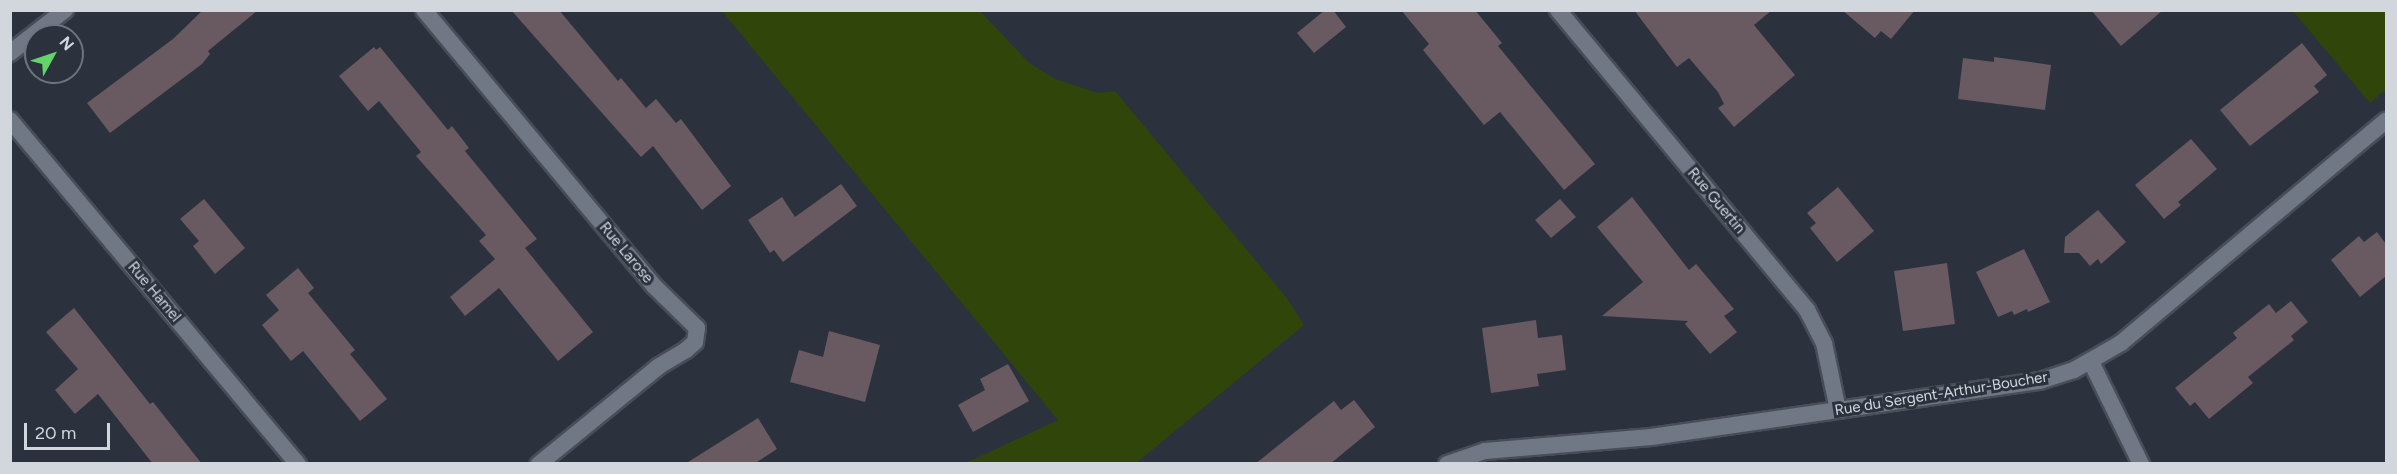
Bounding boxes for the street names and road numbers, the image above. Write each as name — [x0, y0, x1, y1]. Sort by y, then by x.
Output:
street label: Rue Guertin — [1683, 164, 1749, 238]
street label: Rue Larose — [595, 219, 657, 287]
street label: Rue Hamel — [124, 258, 184, 326]
street label: Rue du Sergent-Arthur-Boucher — [1833, 368, 2049, 420]

